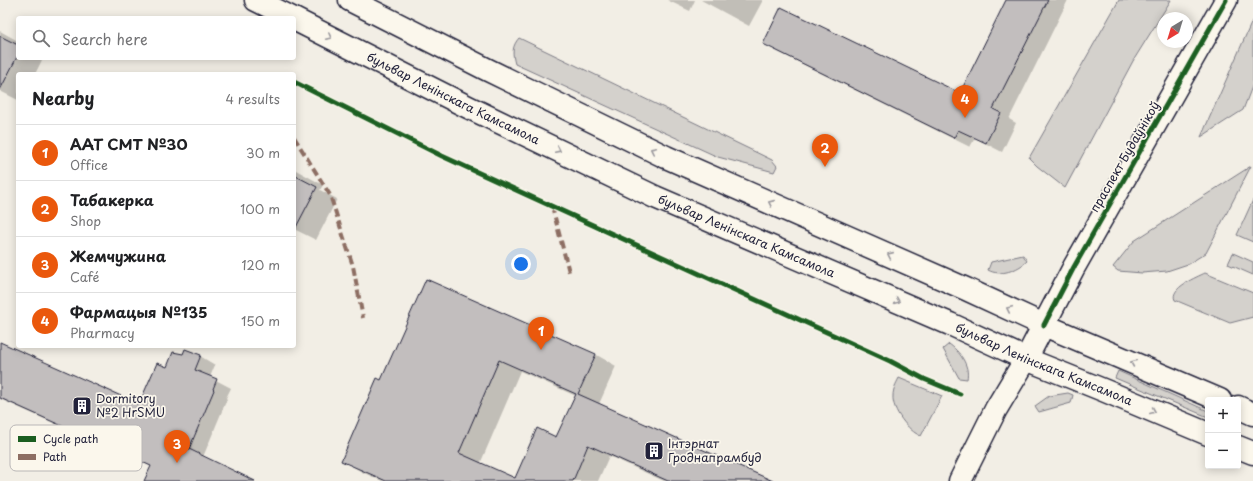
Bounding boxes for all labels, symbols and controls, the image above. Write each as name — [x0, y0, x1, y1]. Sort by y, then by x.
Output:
north arrow — [1157, 12, 1193, 48]
search box — [16, 16, 296, 60]
icon: search — [30, 27, 52, 49]
text: Search here — [62, 27, 148, 50]
one-way arrow — [325, 32, 332, 40]
street label: бульвар Ленінскага Камсамола — [364, 47, 544, 149]
text: Nearby — [32, 85, 94, 111]
pin: 4 — [952, 85, 978, 118]
text: 4 results — [226, 89, 280, 108]
street label: праспект Будаўнікоў — [1085, 98, 1163, 215]
text: ААТ СМТ №30 — [70, 132, 188, 155]
pin: 2 — [812, 134, 838, 167]
text: 1 — [42, 143, 48, 162]
text: 30 m — [246, 143, 280, 162]
one-way arrow — [554, 145, 562, 153]
one-way arrow — [649, 147, 657, 155]
text: Office — [70, 155, 108, 174]
text: Табакерка — [70, 188, 154, 211]
street label: бульвар Ленінскага Камсамола — [655, 189, 839, 282]
text: 2 — [40, 199, 50, 218]
text: 100 m — [240, 199, 280, 218]
one-way arrow — [768, 200, 776, 208]
text: Shop — [70, 211, 101, 230]
text: Жемчужина — [70, 244, 166, 267]
one-way arrow — [887, 252, 895, 260]
your location — [511, 254, 531, 274]
text: 3 — [41, 255, 49, 274]
text: 120 m — [241, 255, 280, 274]
text: Café — [70, 267, 99, 286]
one-way arrow — [893, 296, 900, 304]
text: Фармацыя №135 — [70, 300, 208, 323]
one-way arrow — [1006, 306, 1013, 314]
text: 4 — [41, 311, 49, 330]
text: 150 m — [241, 311, 280, 330]
pin: 1 — [528, 317, 554, 350]
street label: бульвар Ленінскага Камсамола — [953, 318, 1136, 410]
text: Pharmacy — [70, 323, 135, 342]
one-way arrow — [1129, 360, 1137, 368]
place label: Dormitory №2 HrSMU — [96, 389, 165, 421]
building icon: Dormitory №2 HrSMU — [71, 395, 93, 417]
map controls — [1205, 397, 1241, 469]
button: + — [1205, 397, 1241, 433]
one-way arrow — [1149, 406, 1156, 414]
legend — [10, 425, 142, 471]
text: Cycle path — [43, 430, 98, 447]
pin: 3 — [164, 430, 190, 463]
button: − — [1205, 433, 1241, 469]
place label: Інтэрнат Гроднапрамбуд — [668, 434, 762, 466]
building icon: Інтэрнат Гроднапрамбуд — [643, 440, 665, 462]
text: Path — [43, 448, 67, 465]

